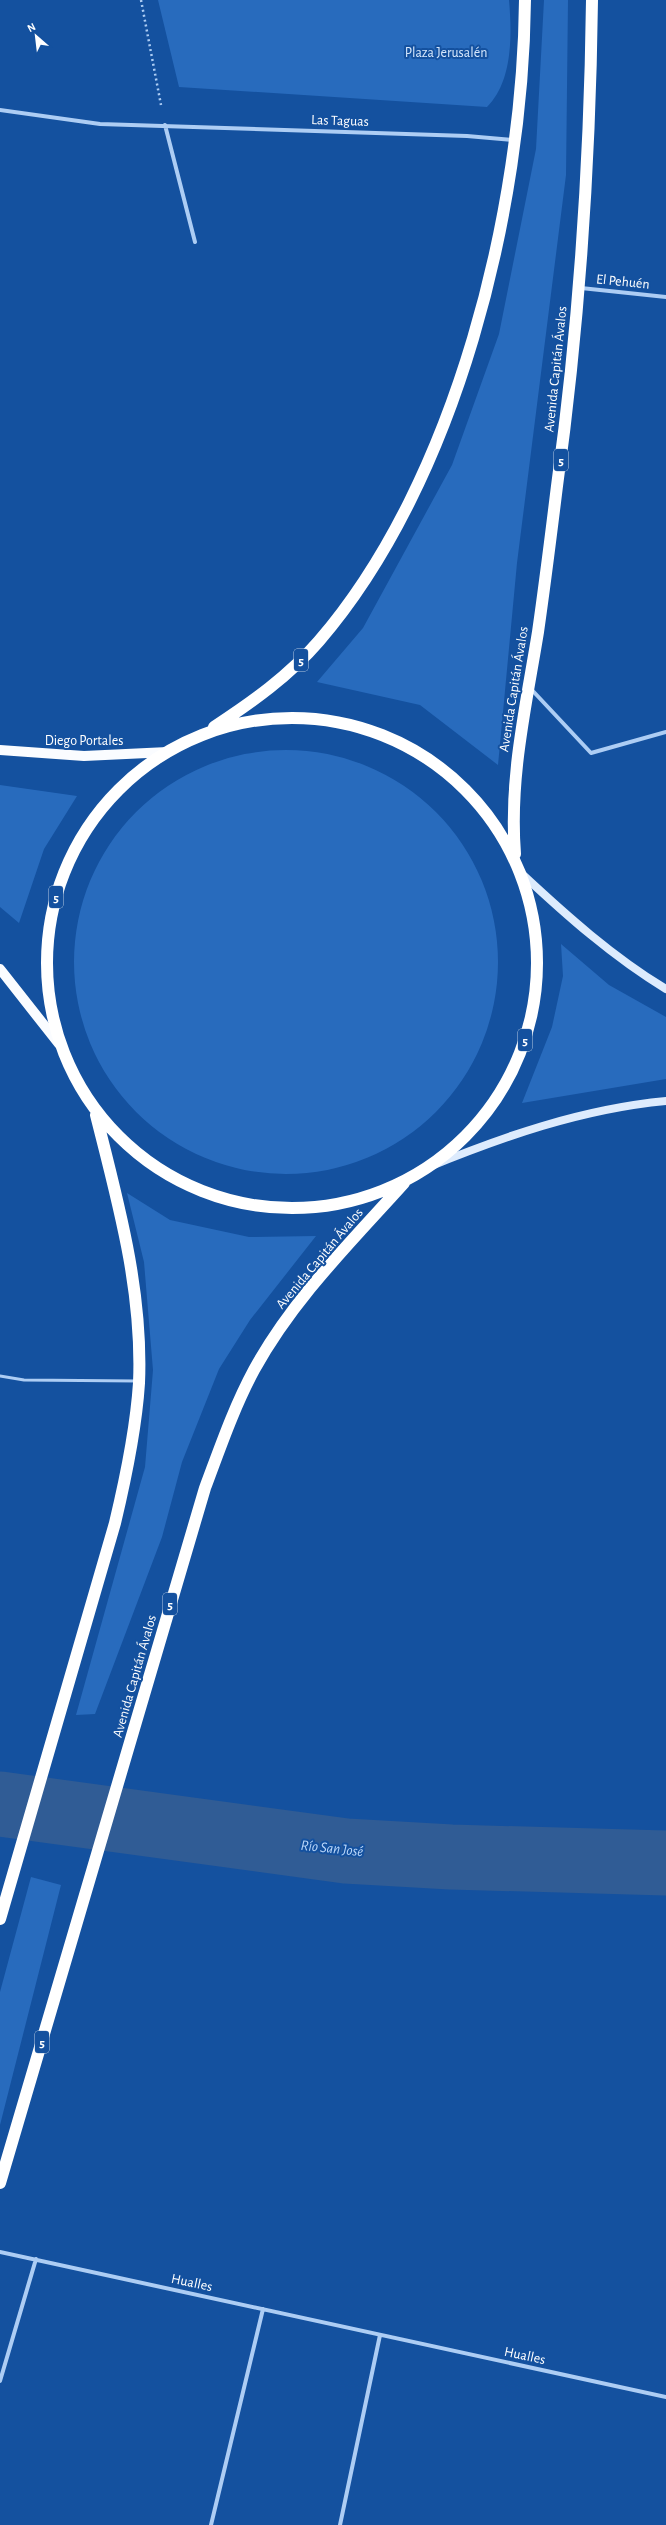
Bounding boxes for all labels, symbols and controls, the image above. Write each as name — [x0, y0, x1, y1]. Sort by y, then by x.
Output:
north arrow — [16, 16, 56, 56]
text: N — [26, 21, 38, 34]
park label: Plaza Jerusalén — [405, 46, 487, 60]
street label: Las Taguas — [311, 113, 369, 129]
street label: El Pehuén — [595, 272, 650, 292]
street label: Avenida Capitán Ávalos — [539, 305, 570, 433]
road number: 5 — [554, 449, 568, 471]
street label: Avenida Capitán Ávalos — [494, 625, 531, 753]
road number: 5 — [294, 649, 308, 671]
street label: Diego Portales — [45, 734, 123, 748]
road number: 5 — [49, 886, 63, 908]
road number: 5 — [518, 1029, 532, 1051]
street label: Avenida Capitán Ávalos — [271, 1204, 366, 1312]
road number: 5 — [163, 1593, 177, 1615]
street label: Avenida Capitán Ávalos — [108, 1613, 159, 1739]
water label: Río San José — [300, 1838, 364, 1859]
road number: 5 — [35, 2031, 49, 2053]
street label: Hualles — [170, 2272, 214, 2294]
street label: Hualles — [503, 2345, 547, 2367]

